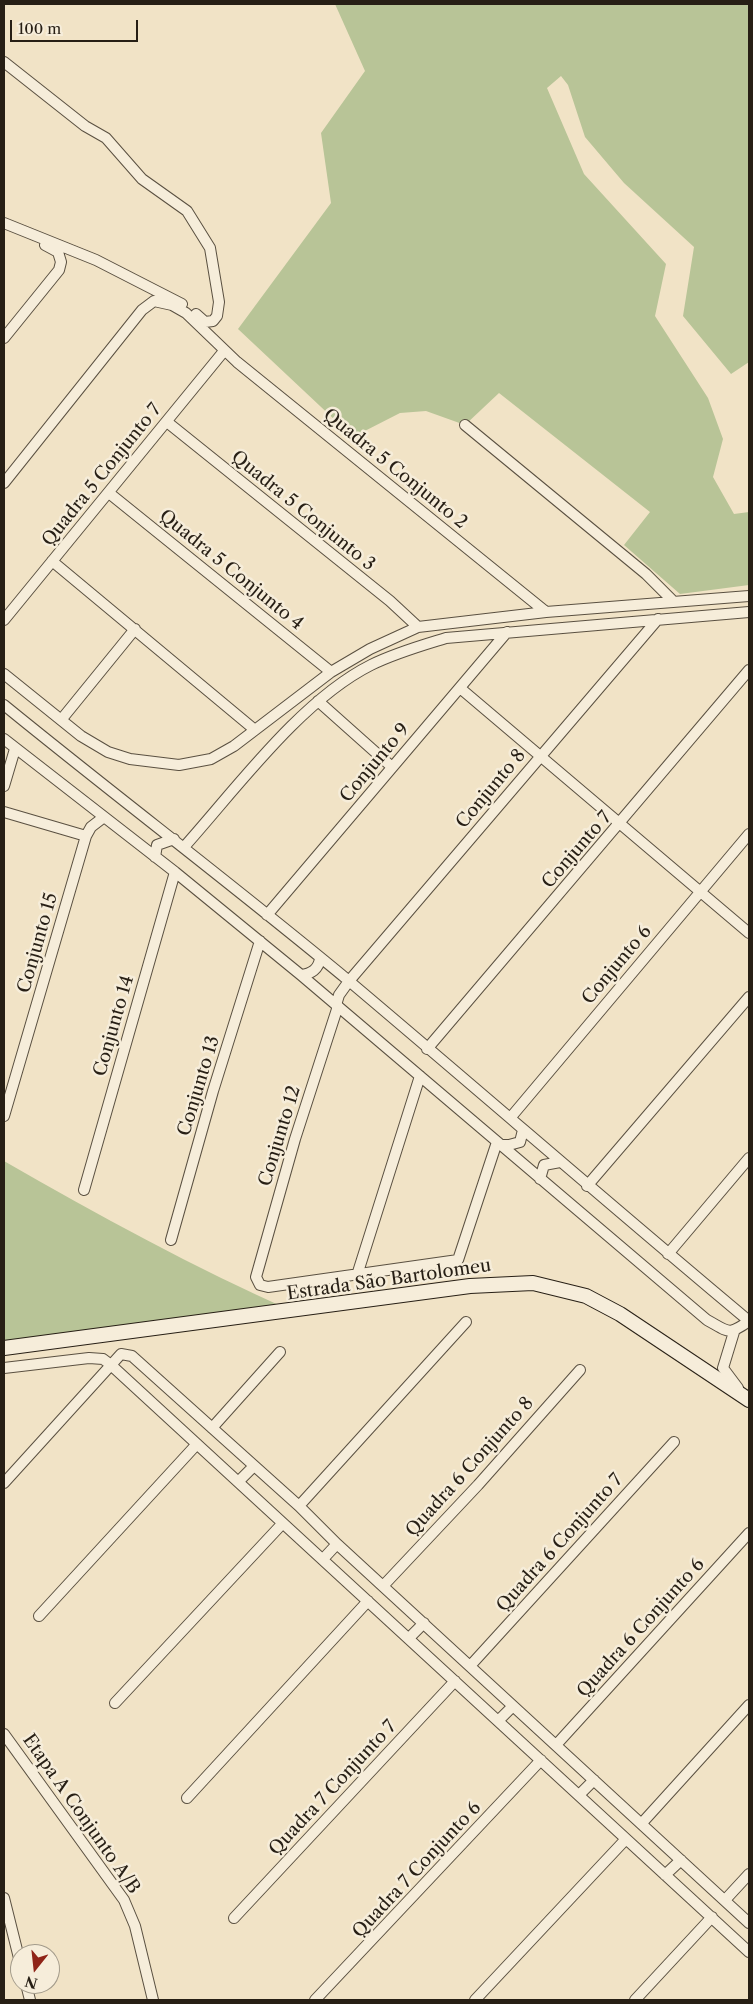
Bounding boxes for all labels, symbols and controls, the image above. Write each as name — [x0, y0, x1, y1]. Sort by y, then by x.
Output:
scale bar — [12, 10, 140, 42]
text: 100 m — [18, 19, 61, 38]
street label: Quadra 5 Conjunto 7 — [38, 399, 166, 551]
street label: Quadra 5 Conjunto 2 — [319, 404, 471, 534]
street label: Quadra 5 Conjunto 3 — [227, 446, 379, 576]
street label: Quadra 5 Conjunto 4 — [155, 505, 307, 635]
street label: Conjunto 9 — [336, 719, 414, 807]
street label: Conjunto 8 — [452, 745, 530, 833]
street label: Conjunto 7 — [538, 807, 616, 893]
street label: Conjunto 15 — [13, 890, 63, 996]
street label: Conjunto 6 — [578, 921, 656, 1009]
street label: Conjunto 14 — [89, 973, 139, 1079]
street label: Conjunto 13 — [174, 1033, 224, 1139]
street label: Conjunto 12 — [255, 1083, 305, 1189]
street label: Estrada São Bartolomeu — [285, 1255, 493, 1305]
street label: Quadra 6 Conjunto 8 — [402, 1393, 538, 1541]
street label: Quadra 6 Conjunto 7 — [492, 1470, 628, 1616]
street label: Quadra 6 Conjunto 6 — [573, 1554, 709, 1702]
street label: Quadra 7 Conjunto 7 — [265, 1716, 401, 1860]
street label: Etapa A Conjunto A/B — [18, 1730, 144, 1898]
street label: Quadra 7 Conjunto 6 — [348, 1797, 486, 1943]
north arrow — [10, 1944, 60, 1994]
text: N — [23, 1972, 39, 1993]

